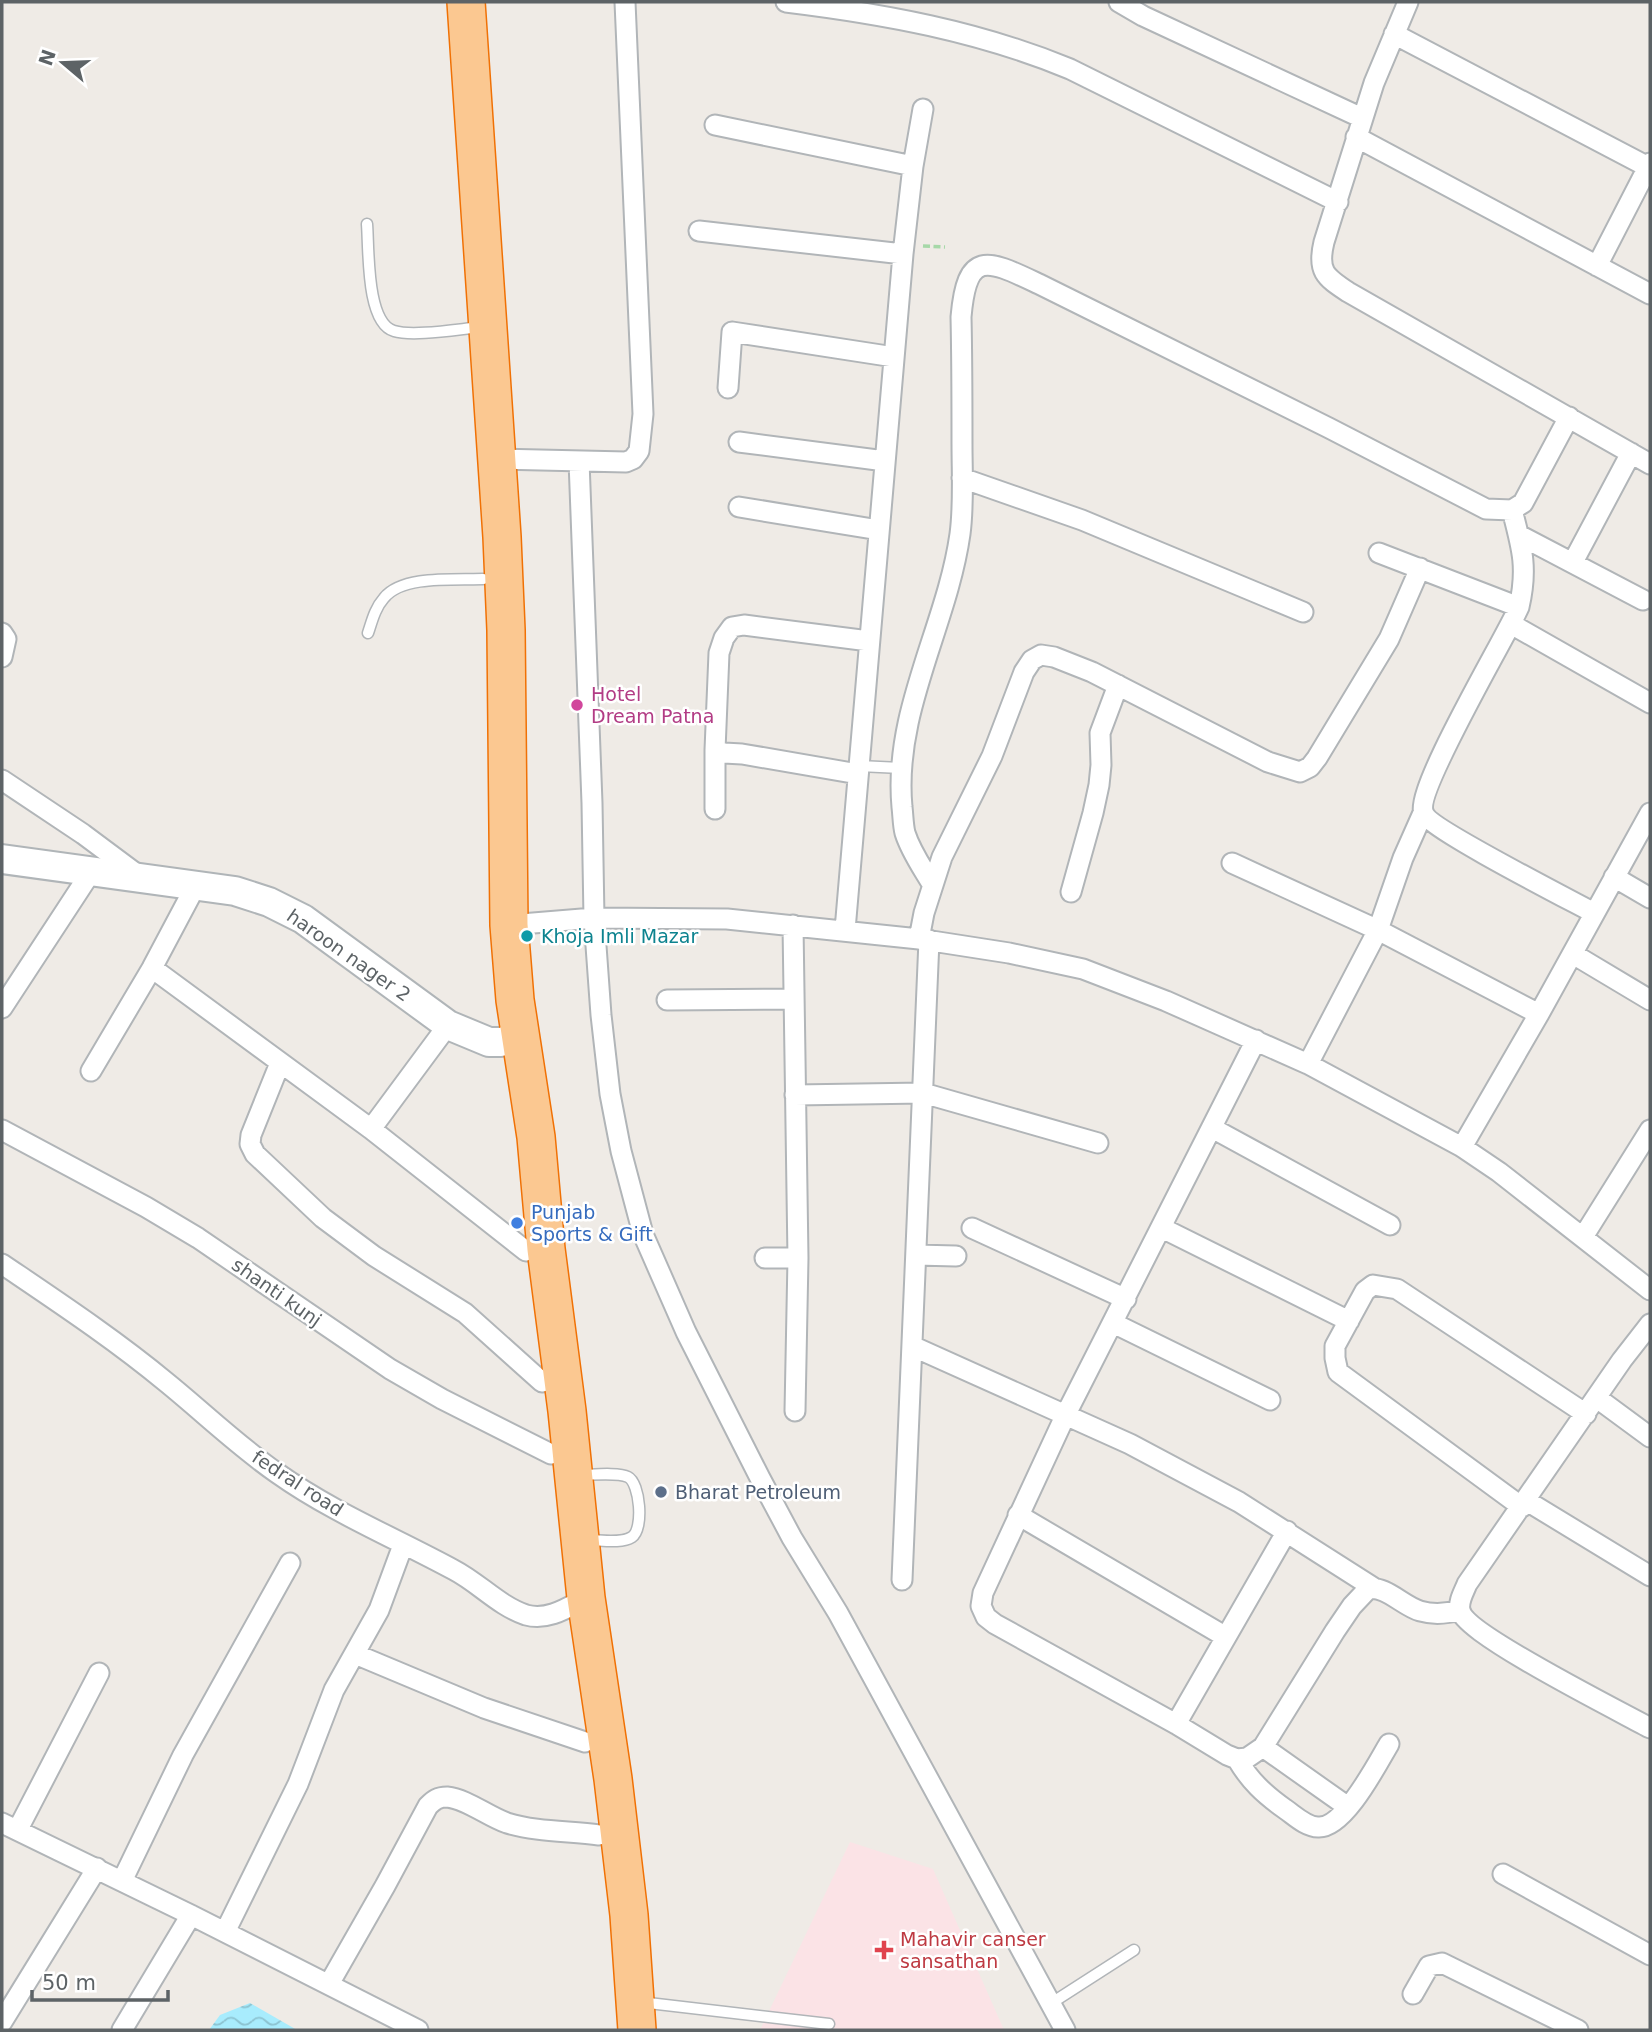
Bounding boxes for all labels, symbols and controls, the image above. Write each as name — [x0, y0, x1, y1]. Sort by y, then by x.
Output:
north arrow — [28, 28, 98, 98]
text: N — [34, 46, 60, 69]
place label: Hotel Dream Patna — [591, 683, 714, 727]
marker: Hotel Dream Patna — [569, 697, 585, 713]
street label: haroon nager 2 — [283, 904, 415, 1006]
place label: Khoja Imli Mazar — [541, 925, 698, 947]
marker: Khoja Imli Mazar — [519, 928, 535, 944]
place label: Punjab Sports & Gift — [531, 1201, 653, 1245]
marker: Punjab Sports & Gift — [509, 1215, 525, 1231]
street label: shanti kunj — [228, 1253, 326, 1331]
street label: fedral road — [248, 1445, 348, 1521]
place label: Bharat Petroleum — [675, 1481, 841, 1503]
marker: Bharat Petroleum — [653, 1484, 669, 1500]
place label: Mahavir canser sansathan — [900, 1928, 1046, 1972]
marker: Mahavir canser sansathan — [874, 1940, 894, 1960]
scale bar — [32, 1958, 168, 2002]
text: 50 m — [42, 1971, 96, 1995]

